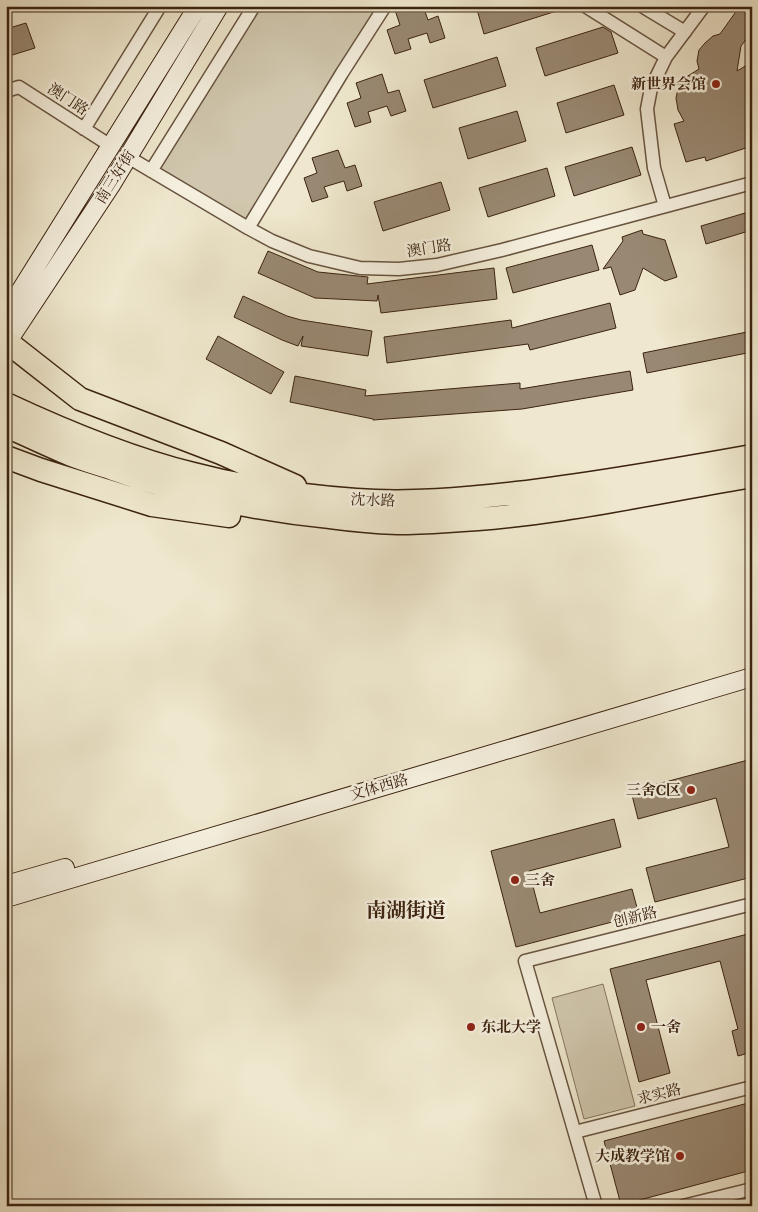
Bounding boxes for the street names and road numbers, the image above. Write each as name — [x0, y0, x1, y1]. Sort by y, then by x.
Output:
street label: 澳门路 — [44, 79, 92, 119]
street label: 南三好街 — [91, 147, 139, 207]
street label: 澳门路 — [405, 236, 453, 260]
street label: 沈水路 — [350, 490, 396, 510]
street label: 文体西路 — [348, 770, 410, 804]
street label: 创新路 — [611, 903, 659, 931]
street label: 求实路 — [635, 1080, 683, 1108]

